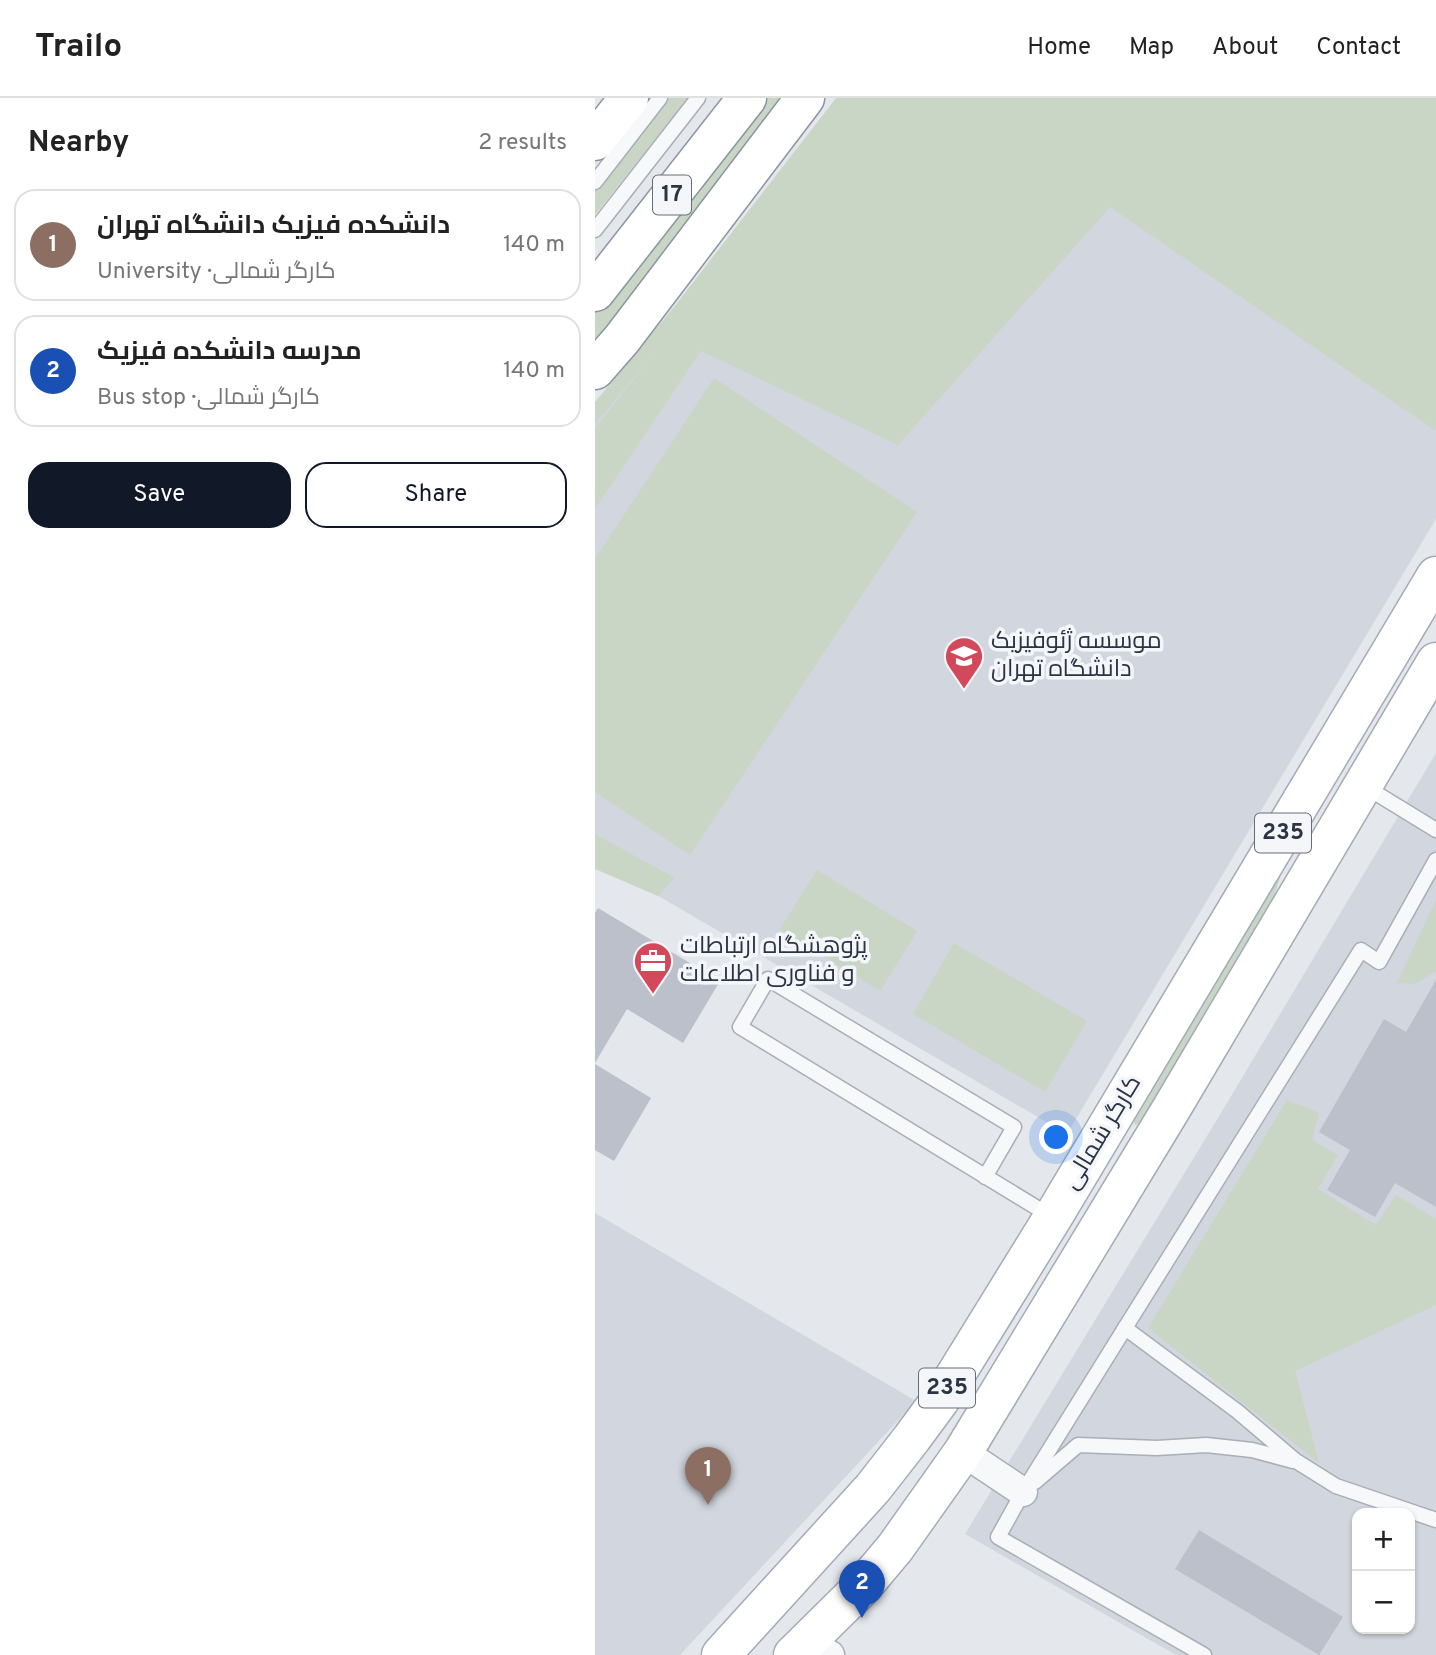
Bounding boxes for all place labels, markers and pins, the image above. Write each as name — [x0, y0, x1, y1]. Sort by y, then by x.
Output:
place label: موسسه ژئوفیزیک دانشگاه تهران — [991, 627, 1162, 685]
school or university icon: موسسه ژئوفیزیک دانشگاه تهران — [943, 635, 985, 690]
place label: پژوهشگاه ارتباطات و فناوری اطلاعات — [680, 932, 868, 990]
office icon: پژوهشگاه ارتباطات و فناوری اطلاعات — [632, 940, 674, 995]
pin: 1 — [685, 1447, 731, 1505]
pin: 2 — [839, 1560, 885, 1618]

